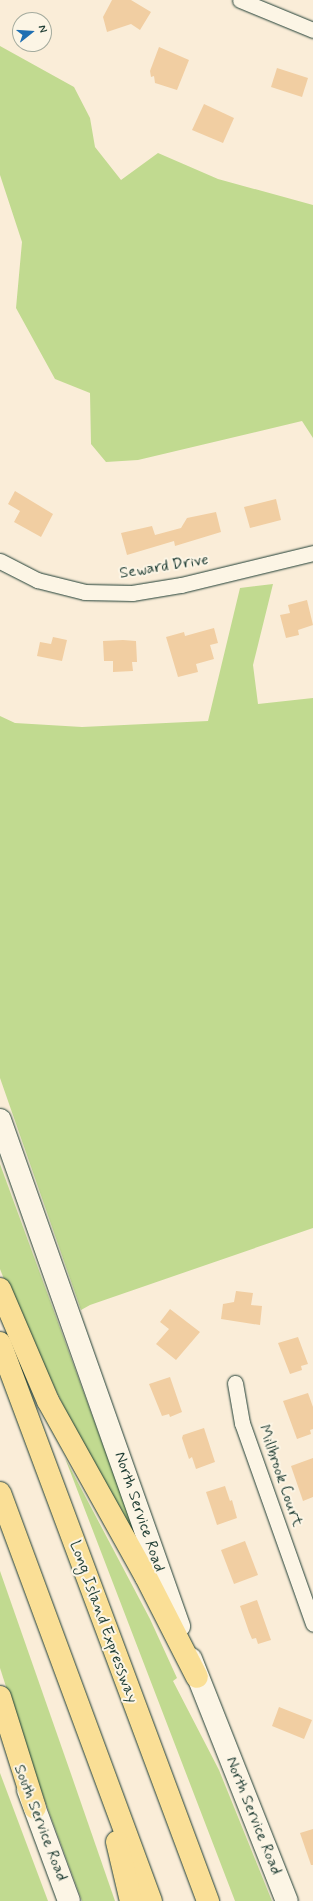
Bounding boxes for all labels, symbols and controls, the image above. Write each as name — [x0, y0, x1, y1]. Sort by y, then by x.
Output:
north arrow — [12, 12, 52, 52]
text: N — [35, 23, 50, 34]
street label: Seward Drive — [119, 551, 209, 583]
street label: Millbrook Court — [254, 1424, 306, 1528]
street label: North Service Road — [109, 1449, 169, 1575]
street label: Long Island Expressway — [64, 1537, 142, 1707]
street label: North Service Road — [221, 1754, 285, 1878]
street label: South Service Road — [9, 1762, 71, 1884]

